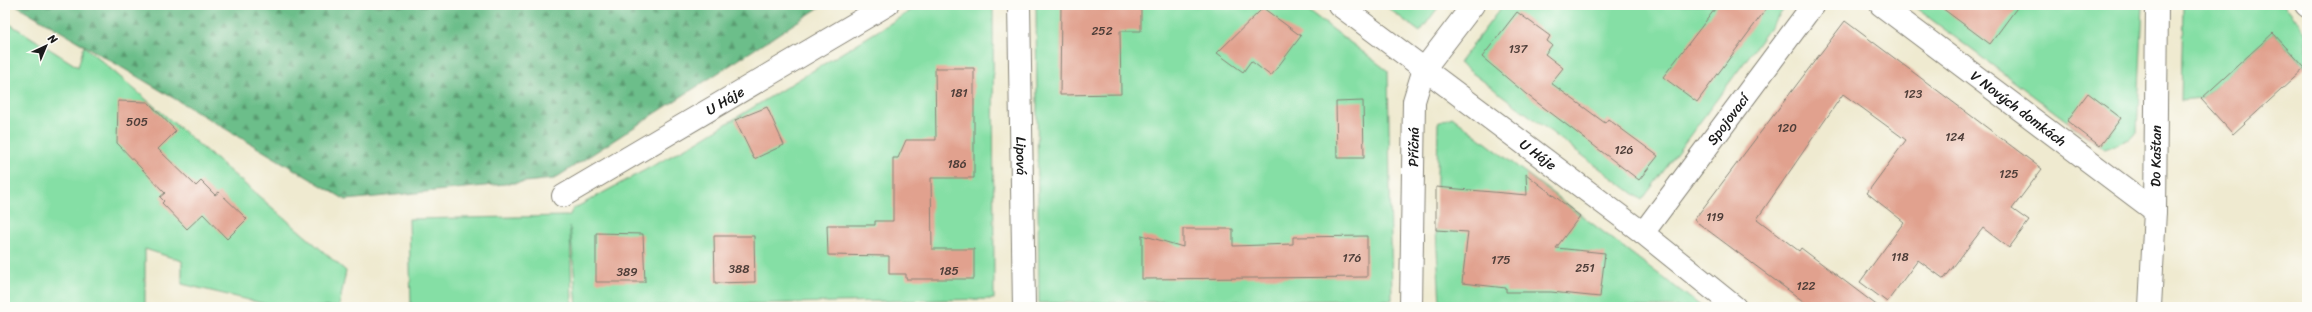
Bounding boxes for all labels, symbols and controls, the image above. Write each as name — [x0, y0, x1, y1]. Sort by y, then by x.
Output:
house number: 252 — [1091, 20, 1113, 42]
north arrow — [26, 26, 66, 66]
text: N — [43, 29, 62, 49]
house number: 137 — [1509, 38, 1528, 60]
street label: V Nových domkách — [1965, 64, 2072, 153]
street label: U Háje — [701, 79, 749, 122]
house number: 181 — [950, 82, 968, 104]
house number: 123 — [1904, 83, 1923, 105]
street label: Spojovací — [1700, 86, 1757, 150]
house number: 505 — [126, 111, 148, 133]
house number: 120 — [1777, 117, 1797, 139]
street label: Do Kaštan — [2143, 125, 2168, 187]
house number: 124 — [1945, 126, 1965, 148]
street label: Příčná — [1401, 127, 1426, 167]
street label: U Háje — [1514, 132, 1562, 177]
street label: Lipová — [1009, 137, 1034, 175]
house number: 126 — [1615, 139, 1634, 161]
house number: 186 — [947, 153, 967, 175]
house number: 125 — [1999, 163, 2019, 185]
house number: 119 — [1706, 206, 1724, 228]
house number: 118 — [1891, 246, 1909, 268]
house number: 176 — [1343, 247, 1362, 269]
house number: 175 — [1491, 249, 1511, 271]
house number: 251 — [1575, 257, 1595, 279]
house number: 388 — [728, 258, 750, 280]
house number: 185 — [939, 260, 959, 282]
house number: 389 — [616, 261, 638, 283]
house number: 122 — [1797, 275, 1816, 297]

